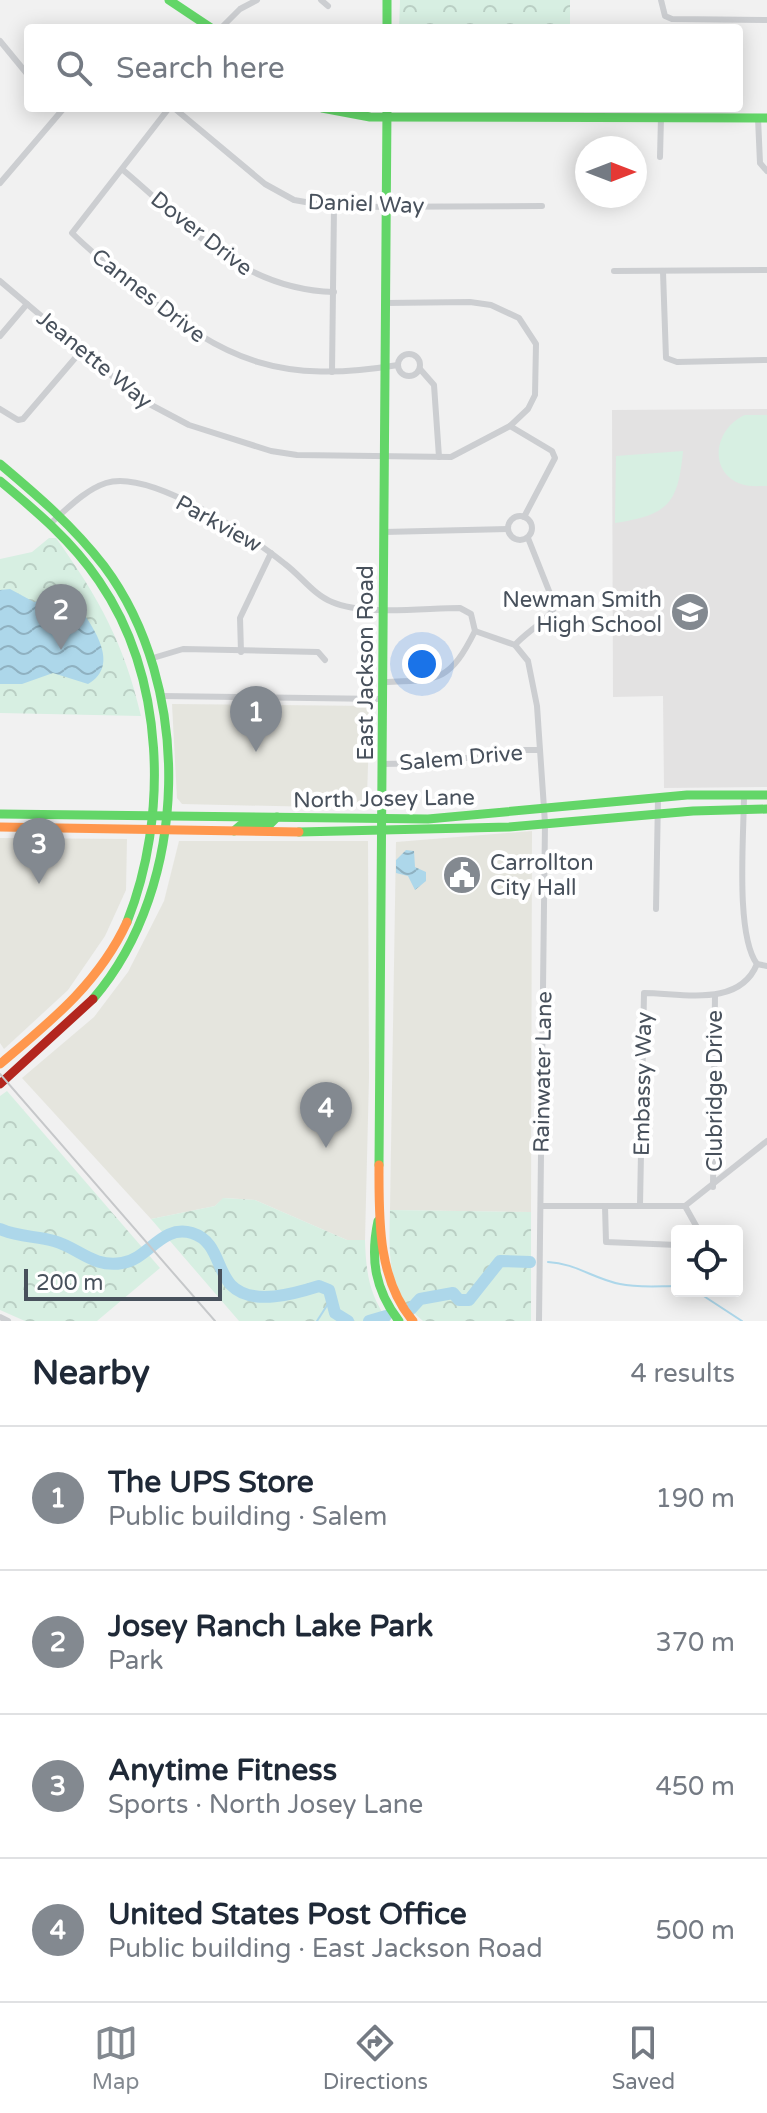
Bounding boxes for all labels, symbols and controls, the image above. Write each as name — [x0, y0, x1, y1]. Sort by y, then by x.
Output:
search box — [24, 24, 743, 112]
icon: search — [52, 46, 96, 90]
text: Search here — [116, 50, 285, 87]
north arrow — [575, 136, 647, 208]
street label: Dover Drive — [145, 186, 257, 281]
street label: Daniel Way — [307, 189, 425, 219]
street label: Cannes Drive — [86, 243, 211, 348]
street label: Jeanette Way — [31, 305, 158, 414]
street label: Parkview — [171, 490, 266, 558]
street label: East Jackson Road — [353, 565, 379, 761]
pin: 2 — [35, 584, 87, 650]
place label: Newman Smith High School — [502, 587, 662, 638]
school or university icon: Newman Smith High School — [669, 591, 711, 633]
your location — [402, 644, 442, 684]
pin: 1 — [230, 686, 282, 752]
street label: Salem Drive — [398, 740, 524, 776]
street label: North Josey Lane — [293, 784, 475, 814]
pin: 3 — [13, 818, 65, 884]
place label: Carrollton City Hall — [490, 850, 594, 901]
public building icon: Carrollton City Hall — [441, 854, 483, 896]
street label: Rainwater Lane — [529, 991, 557, 1153]
street label: Clubridge Drive — [702, 1010, 728, 1172]
street label: Embassy Way — [629, 1012, 657, 1156]
pin: 4 — [300, 1082, 352, 1148]
map controls — [671, 1225, 743, 1297]
button: locate — [671, 1225, 743, 1297]
scale bar — [24, 1265, 222, 1301]
text: 200 m — [36, 1270, 103, 1296]
text: Nearby — [32, 1353, 150, 1394]
text: 4 results — [630, 1358, 735, 1389]
text: The UPS Store — [108, 1464, 314, 1501]
text: 1 — [50, 1483, 66, 1514]
text: 190 m — [655, 1483, 735, 1514]
text: Public building · Salem — [108, 1501, 387, 1532]
text: Josey Ranch Lake Park — [108, 1608, 433, 1645]
text: 2 — [50, 1627, 66, 1658]
text: 370 m — [655, 1627, 735, 1658]
text: Park — [108, 1645, 164, 1676]
text: Anytime Fitness — [108, 1752, 337, 1789]
text: 3 — [50, 1771, 66, 1802]
text: 450 m — [655, 1771, 735, 1802]
text: Sports · North Josey Lane — [108, 1789, 423, 1820]
text: United States Post Office — [108, 1896, 467, 1933]
text: 4 — [50, 1915, 66, 1946]
text: 500 m — [655, 1915, 735, 1946]
text: Public building · East Jackson Road — [108, 1933, 543, 1964]
tab: Map — [92, 2021, 139, 2095]
tab: Directions — [323, 2021, 428, 2095]
tab: Saved — [612, 2021, 675, 2095]

